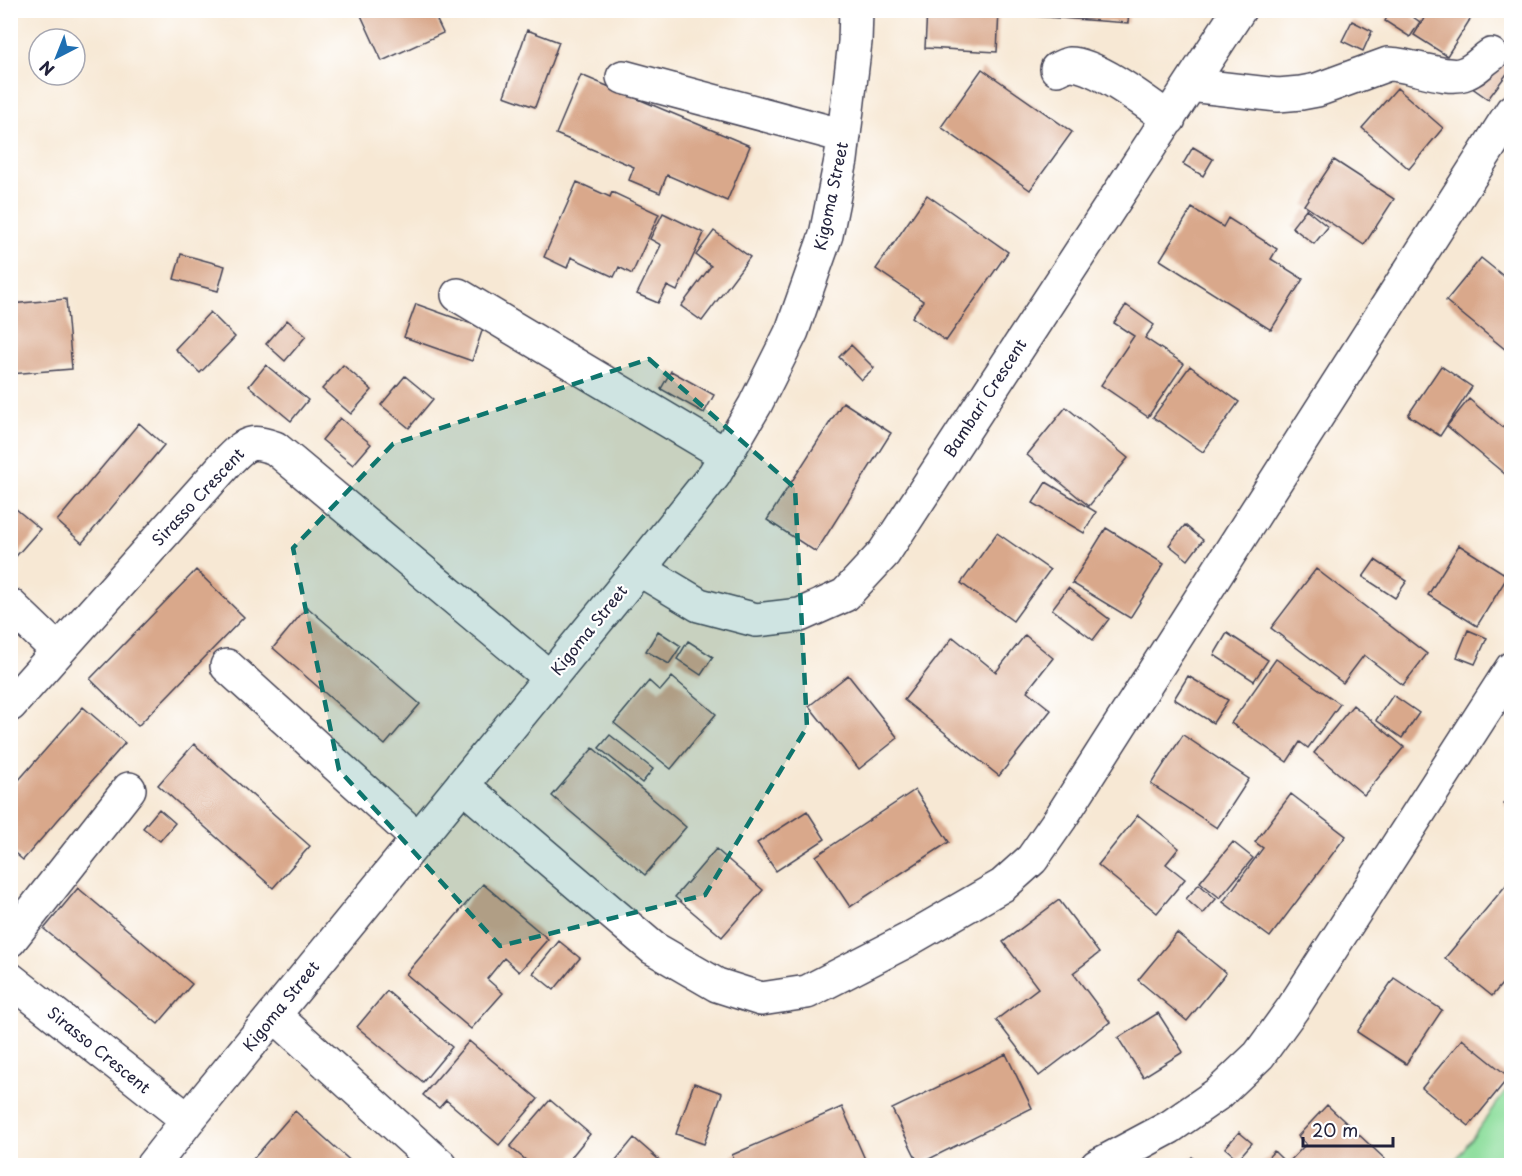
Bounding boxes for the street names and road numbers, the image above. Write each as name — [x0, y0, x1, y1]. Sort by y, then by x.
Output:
street label: Kigoma Street — [807, 139, 853, 252]
street label: Bambari Crescent — [937, 333, 1032, 462]
street label: Sirasso Crescent — [145, 442, 250, 551]
street label: Kigoma Street — [544, 579, 633, 680]
street label: Kigoma Street — [236, 955, 325, 1056]
street label: Sirasso Crescent — [43, 1000, 157, 1099]

